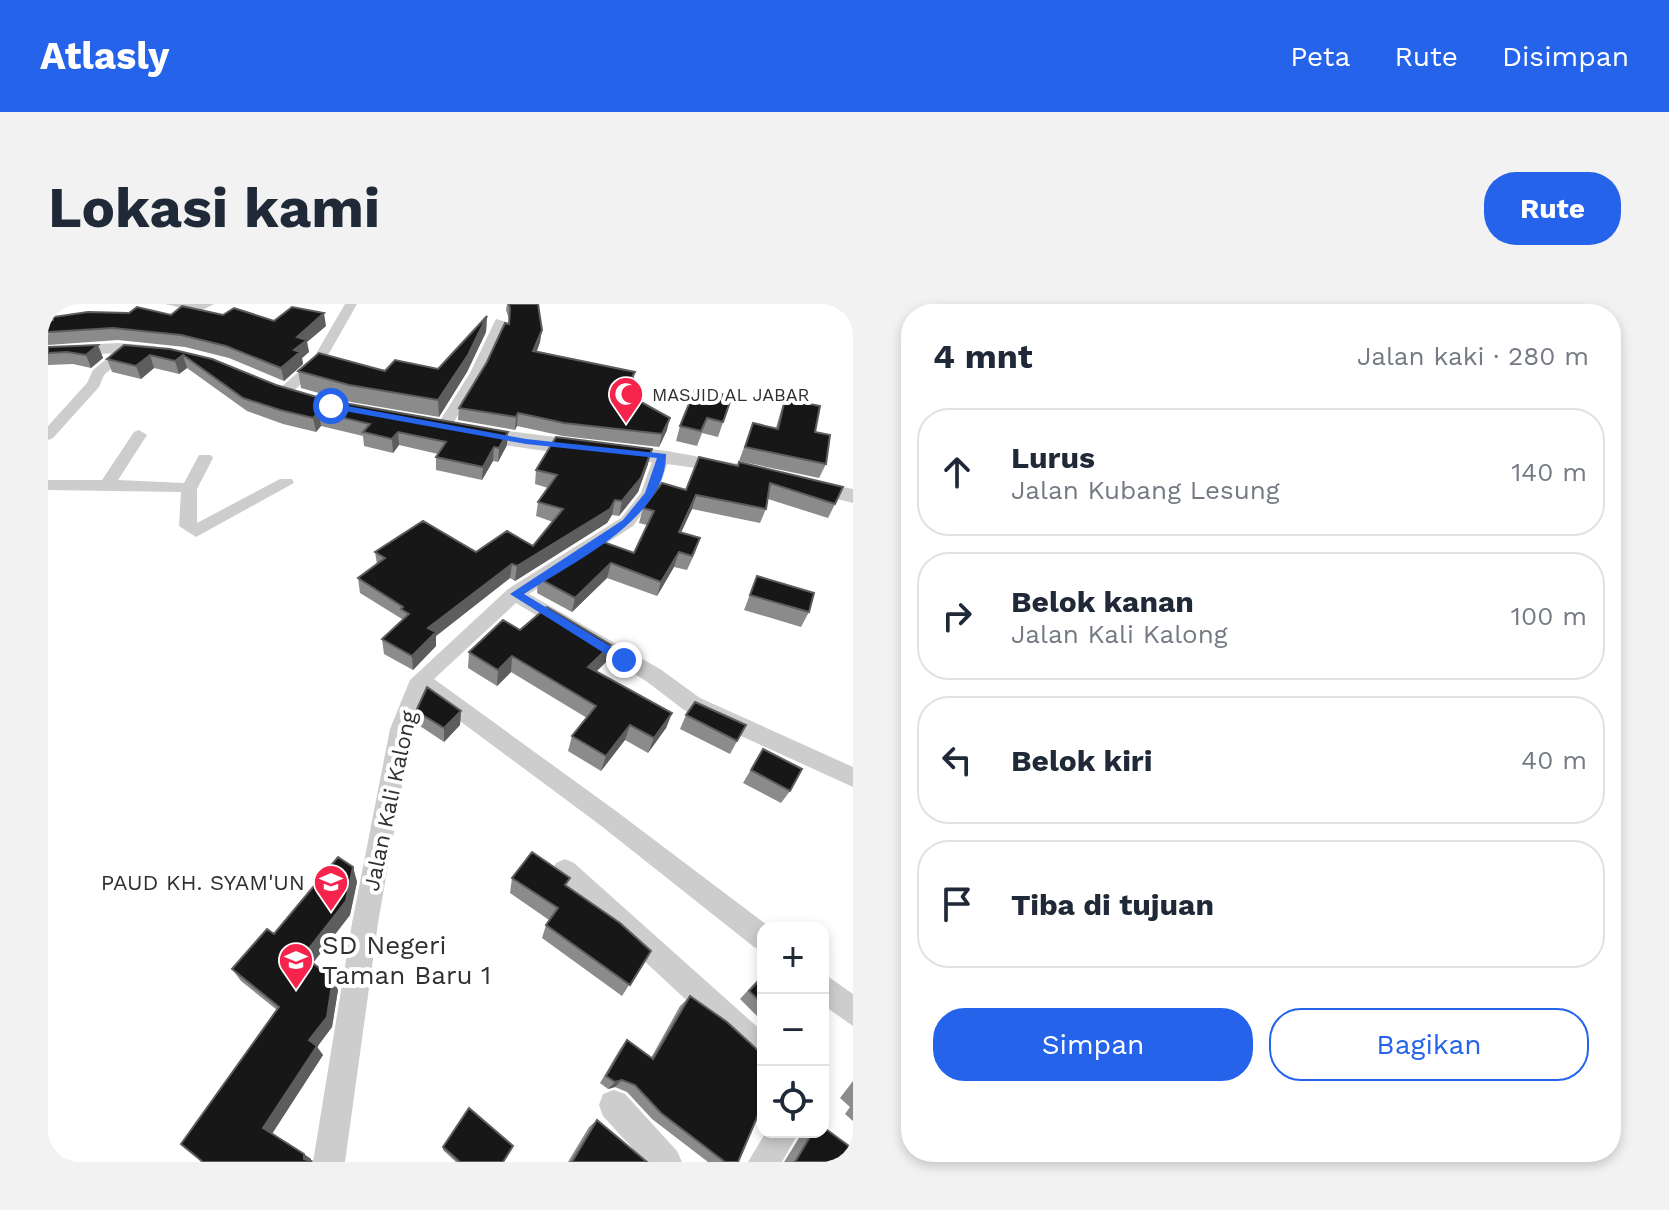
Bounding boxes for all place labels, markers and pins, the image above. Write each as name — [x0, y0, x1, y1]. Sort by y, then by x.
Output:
mosque icon: MASJID AL JABAR — [607, 375, 645, 425]
place label: MASJID AL JABAR — [652, 384, 810, 405]
school or university icon: PAUD KH. SYAM'UN — [312, 863, 350, 913]
place label: PAUD KH. SYAM'UN — [101, 870, 305, 895]
place label: SD Negeri Taman Baru 1 — [322, 930, 491, 990]
school or university icon: SD Negeri Taman Baru 1 — [277, 941, 315, 991]

